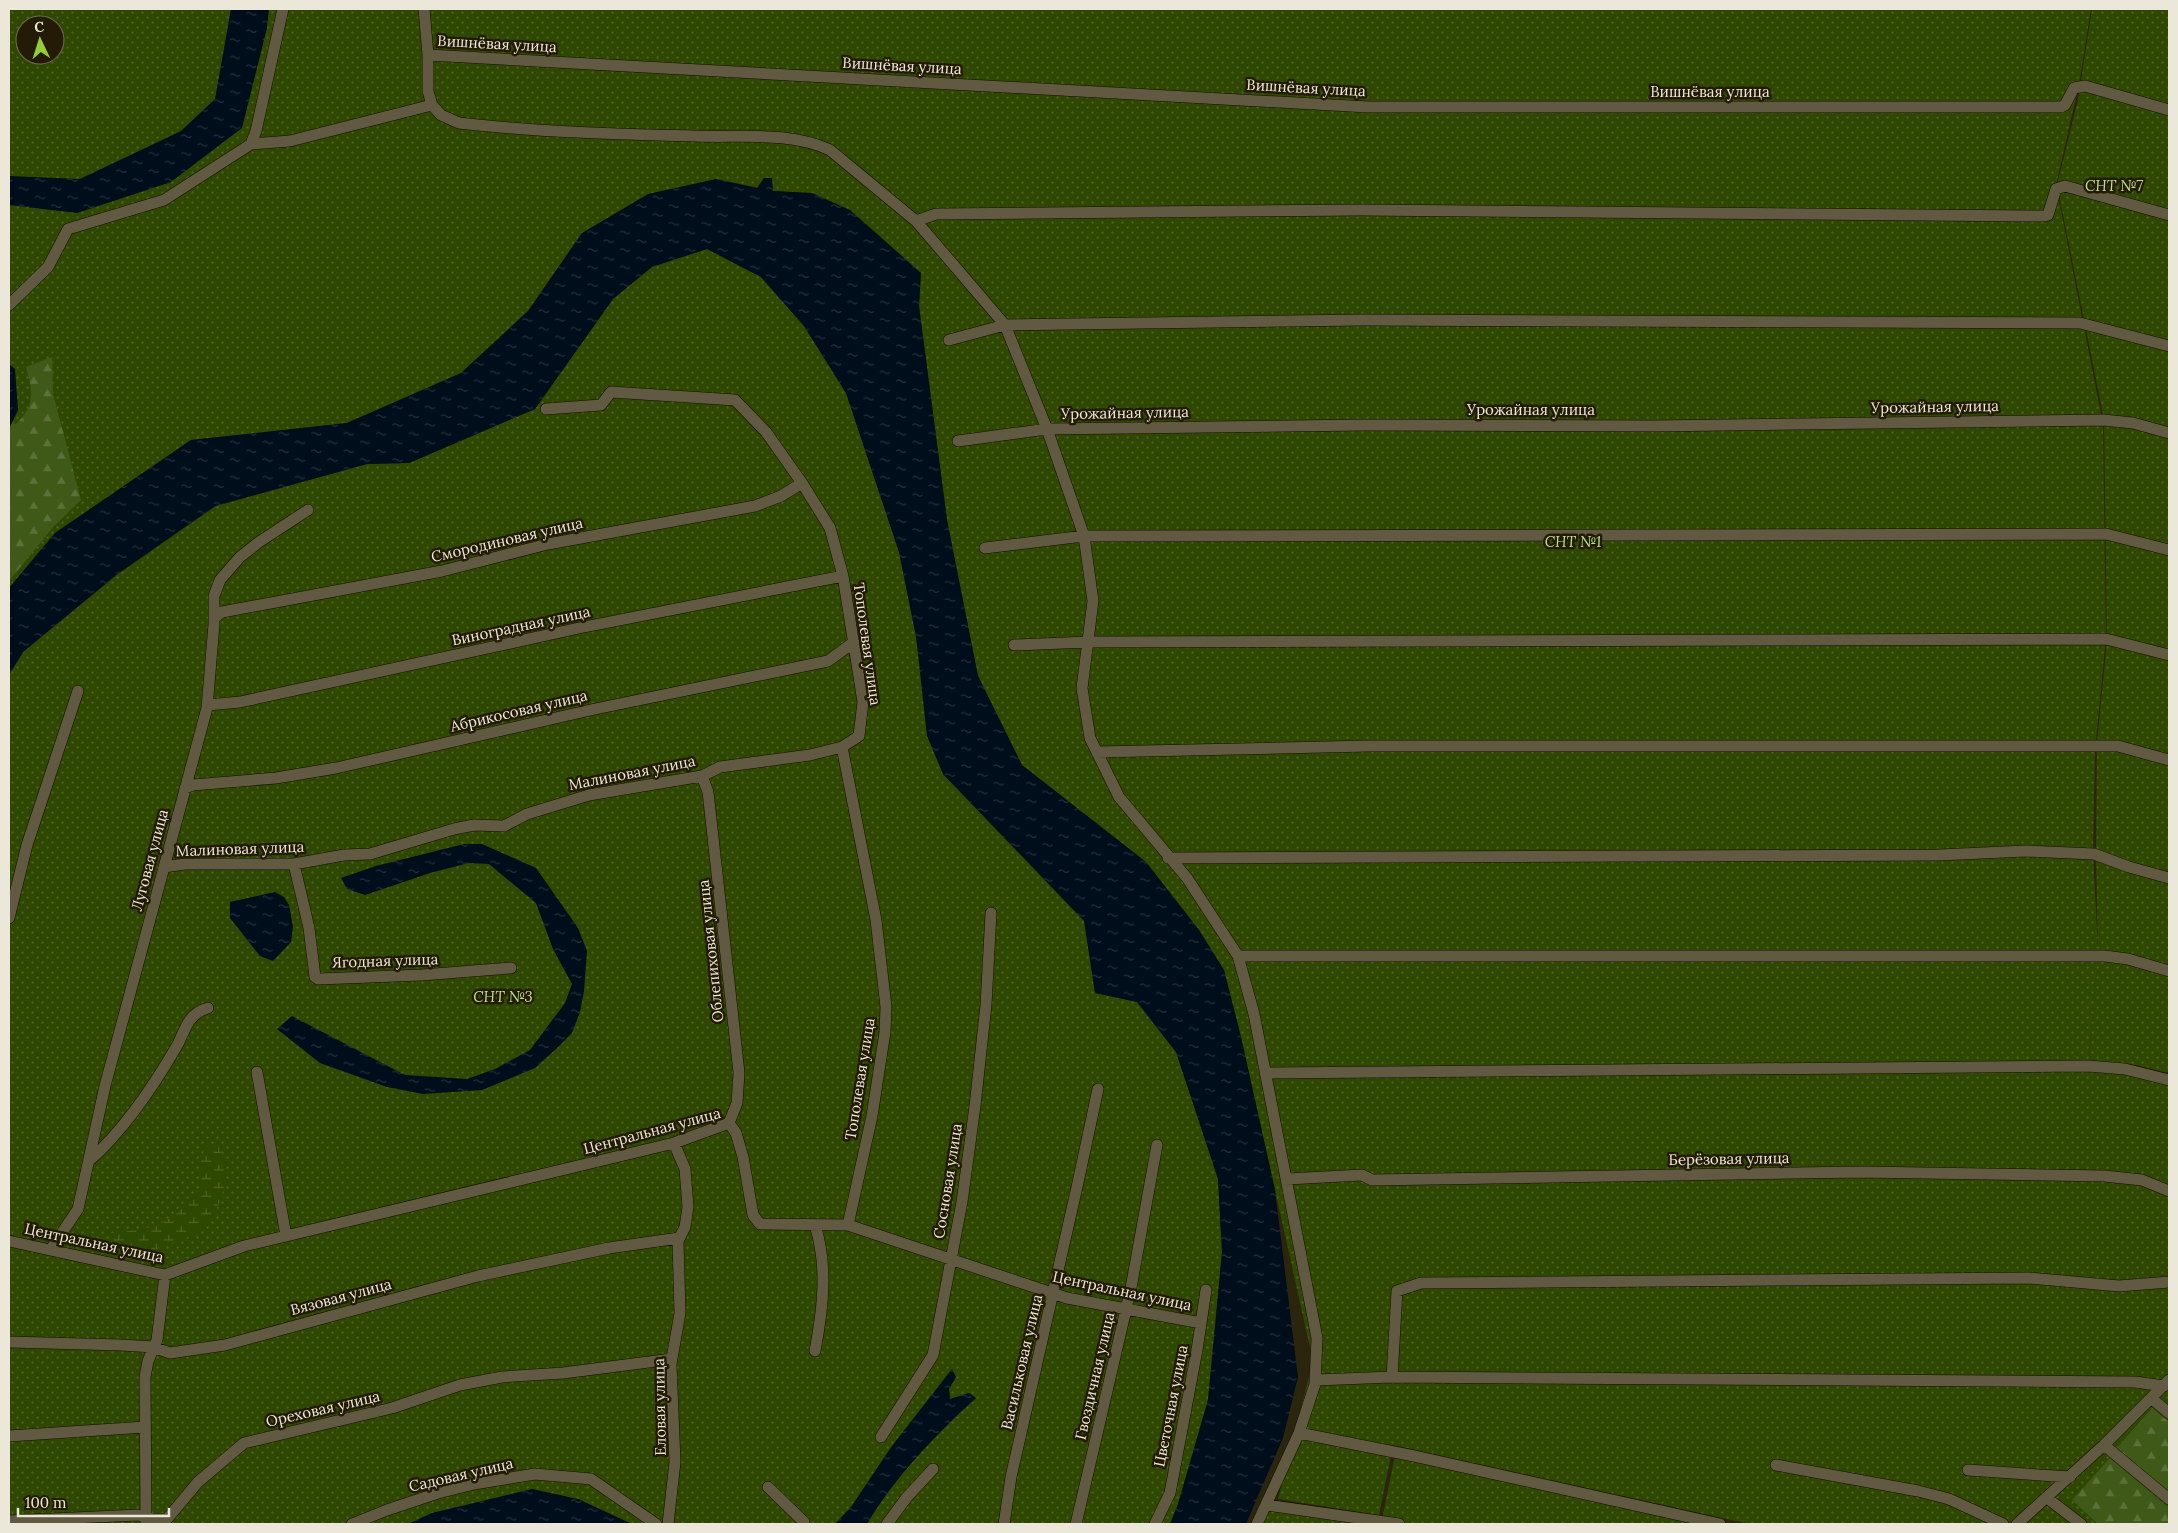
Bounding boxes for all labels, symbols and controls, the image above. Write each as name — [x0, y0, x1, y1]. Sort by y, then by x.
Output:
north arrow — [15, 15, 65, 65]
text: С — [34, 18, 45, 36]
street label: Вишнёвая улица — [437, 31, 557, 56]
street label: Вишнёвая улица — [842, 53, 962, 78]
street label: Вишнёвая улица — [1246, 75, 1366, 100]
street label: Вишнёвая улица — [1650, 82, 1770, 101]
park label: СНТ №7 — [2085, 176, 2143, 195]
street label: Урожайная улица — [1870, 396, 1999, 417]
street label: Урожайная улица — [1466, 400, 1595, 419]
street label: Урожайная улица — [1060, 402, 1189, 423]
street label: Смородиновая улица — [429, 513, 585, 566]
park label: СНТ №1 — [1545, 532, 1601, 551]
street label: Тополевая улица — [849, 581, 886, 707]
street label: Виноградная улица — [450, 601, 592, 649]
street label: Абрикосовая улица — [448, 685, 590, 736]
street label: Малиновая улица — [567, 751, 697, 794]
street label: Луговая улица — [127, 807, 172, 913]
street label: Малиновая улица — [175, 837, 305, 860]
street label: Облепиховая улица — [694, 879, 727, 1023]
street label: Ягодная улица — [331, 949, 439, 972]
park label: СНТ №3 — [473, 987, 533, 1006]
street label: Тополевая улица — [840, 1016, 879, 1141]
street label: Центральная улица — [581, 1103, 723, 1158]
street label: Сосновая улица — [929, 1122, 966, 1240]
street label: Берёзовая улица — [1668, 1148, 1790, 1169]
street label: Центральная улица — [23, 1218, 166, 1267]
street label: Центральная улица — [1051, 1266, 1194, 1315]
street label: Вязовая улица — [288, 1274, 394, 1319]
street label: Васильковая улица — [997, 1292, 1046, 1431]
street label: Гвоздичная улица — [1071, 1310, 1119, 1442]
street label: Цветочная улица — [1149, 1343, 1192, 1469]
street label: Еловая улица — [649, 1358, 670, 1456]
street label: Ореховая улица — [264, 1386, 382, 1431]
street label: Садовая улица — [407, 1453, 515, 1496]
scale bar — [18, 1486, 169, 1518]
text: 100 m — [25, 1493, 66, 1512]

